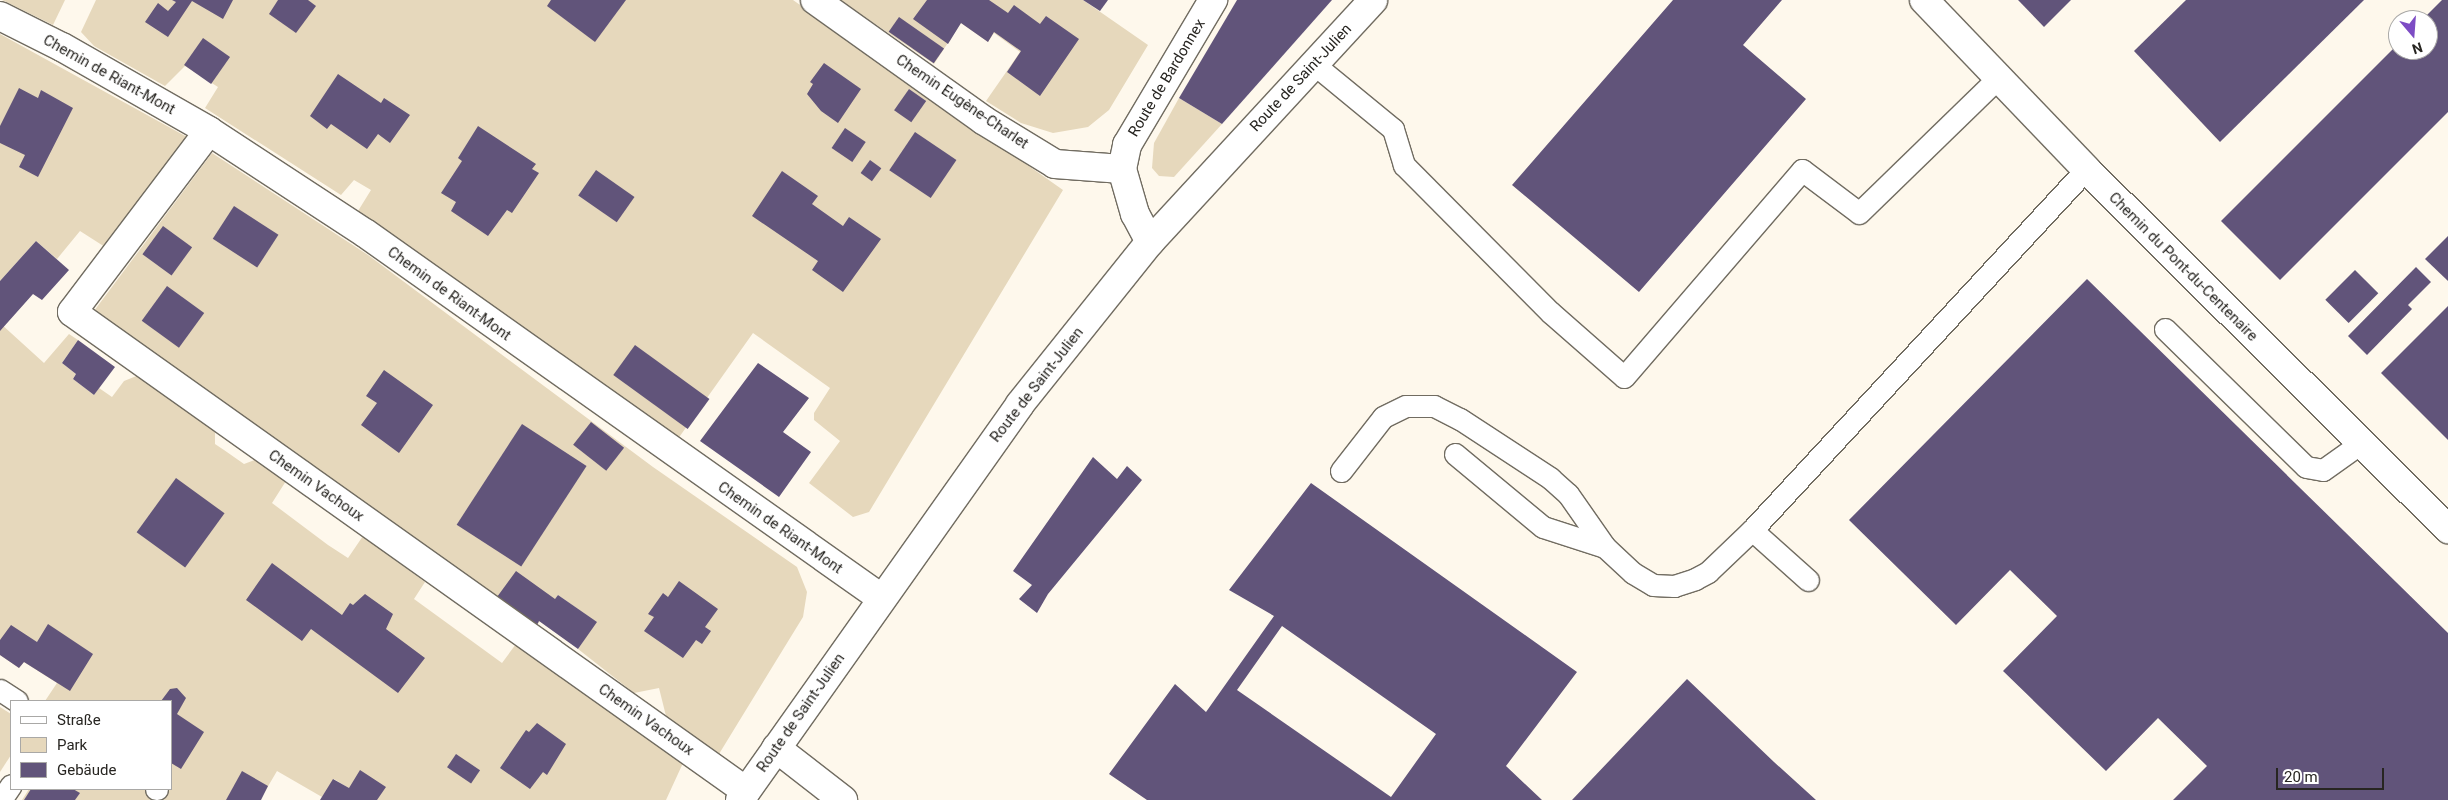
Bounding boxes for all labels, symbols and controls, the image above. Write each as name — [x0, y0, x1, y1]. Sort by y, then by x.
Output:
north arrow — [2388, 10, 2438, 60]
street label: Route de Bardonnex — [1125, 16, 1209, 140]
street label: Route de Saint-Julien — [1246, 20, 1356, 136]
street label: Chemin de Riant-Mont — [40, 31, 178, 119]
text: N — [2410, 39, 2425, 57]
street label: Chemin Eugène-Charlet — [892, 51, 1032, 153]
street label: Chemin du Pont-du-Centenaire — [2105, 189, 2261, 345]
street label: Chemin de Riant-Mont — [384, 243, 514, 345]
street label: Route de Saint-Julien — [987, 324, 1087, 446]
street label: Chemin Vachoux — [265, 446, 367, 526]
street label: Chemin de Riant-Mont — [714, 478, 846, 578]
street label: Route de Saint-Julien — [753, 650, 849, 776]
street label: Chemin Vachoux — [595, 680, 697, 760]
legend — [10, 700, 172, 790]
text: Straße — [57, 711, 101, 729]
text: Park — [57, 736, 87, 754]
scale bar — [2278, 758, 2386, 790]
text: Gebäude — [57, 761, 116, 779]
text: 20 m — [2284, 768, 2318, 786]

